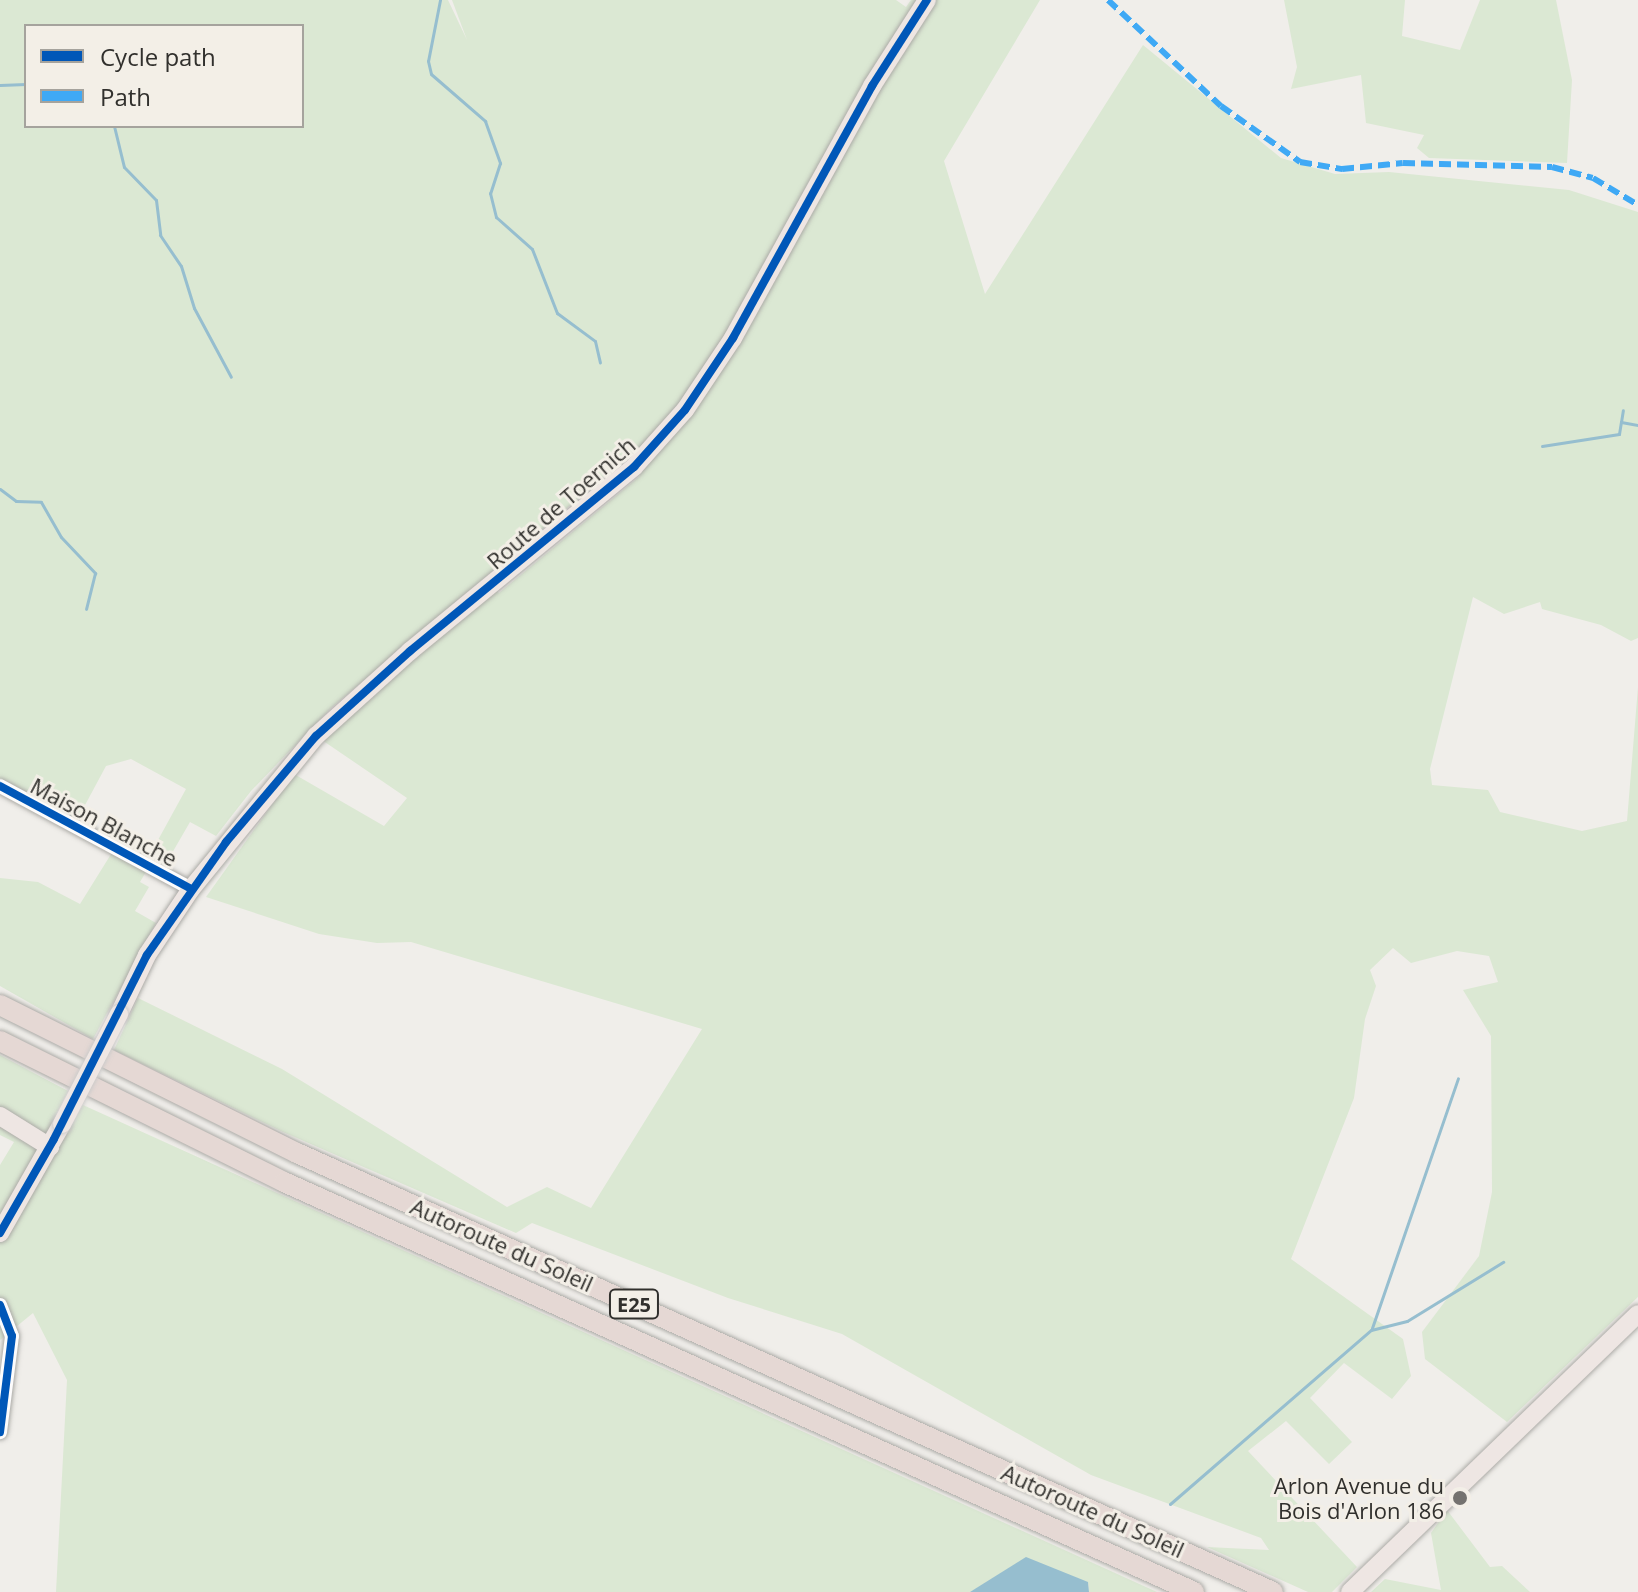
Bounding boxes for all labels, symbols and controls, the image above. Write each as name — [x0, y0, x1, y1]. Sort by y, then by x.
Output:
legend — [24, 24, 304, 128]
text: Cycle path — [100, 40, 216, 73]
text: Path — [100, 80, 151, 113]
street label: Route de Toernich — [482, 432, 640, 574]
street label: Maison Blanche — [26, 772, 182, 872]
street label: Autoroute du Soleil — [407, 1193, 597, 1297]
road number: E25 — [608, 1288, 660, 1320]
street label: Autoroute du Soleil — [998, 1459, 1188, 1563]
place label: Arlon Avenue du Bois d'Arlon 186 — [1274, 1472, 1444, 1524]
marker: Arlon Avenue du Bois d'Arlon 186 — [1451, 1489, 1469, 1507]

